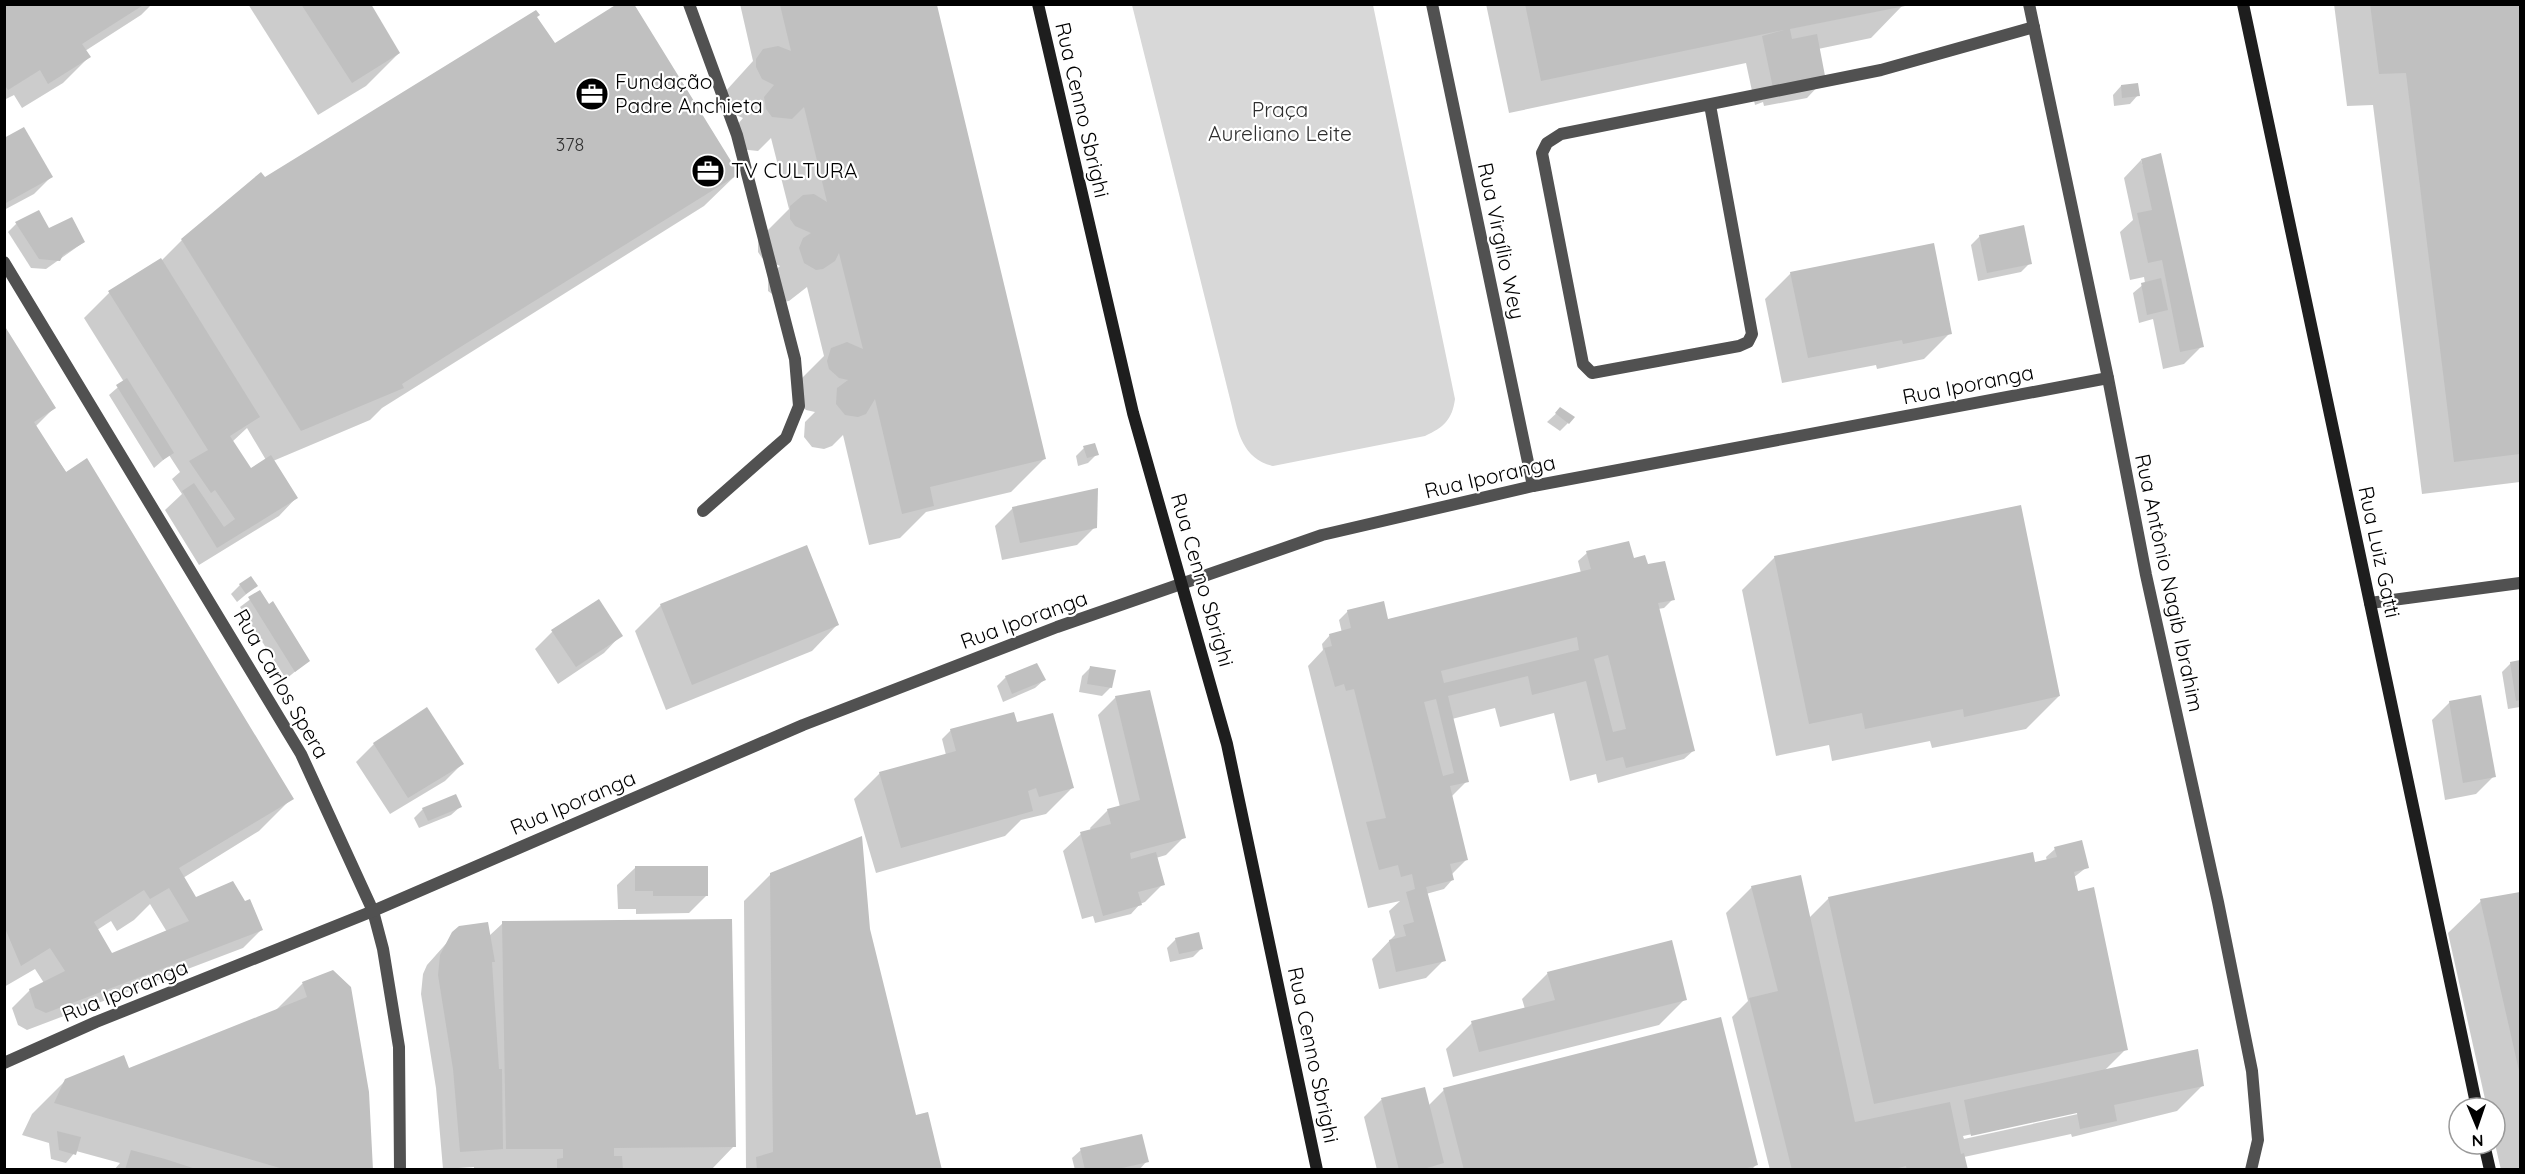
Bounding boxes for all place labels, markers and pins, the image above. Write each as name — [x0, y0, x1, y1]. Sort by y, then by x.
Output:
place label: Fundação Padre Anchieta — [615, 68, 763, 118]
office icon: Fundação Padre Anchieta — [574, 76, 610, 112]
office icon: TV CULTURA — [690, 153, 726, 189]
place label: TV CULTURA — [731, 157, 858, 183]

